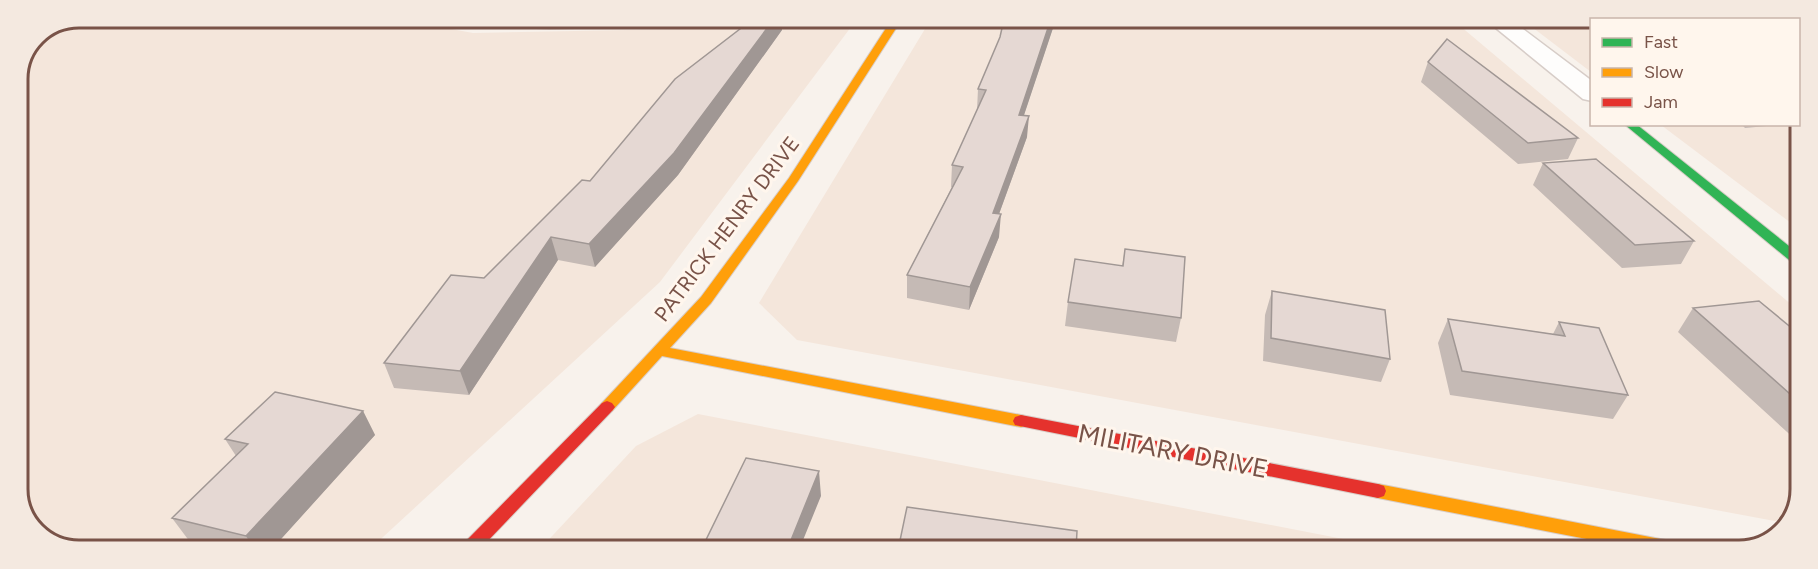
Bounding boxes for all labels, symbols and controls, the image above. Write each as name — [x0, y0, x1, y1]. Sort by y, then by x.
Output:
legend — [1590, 18, 1800, 126]
text: Fast — [1644, 31, 1678, 53]
text: Slow — [1644, 61, 1683, 83]
text: Jam — [1644, 91, 1678, 113]
street label: PATRICK HENRY DRIVE — [649, 131, 804, 326]
street label: MILITARY DRIVE — [1075, 417, 1271, 485]

